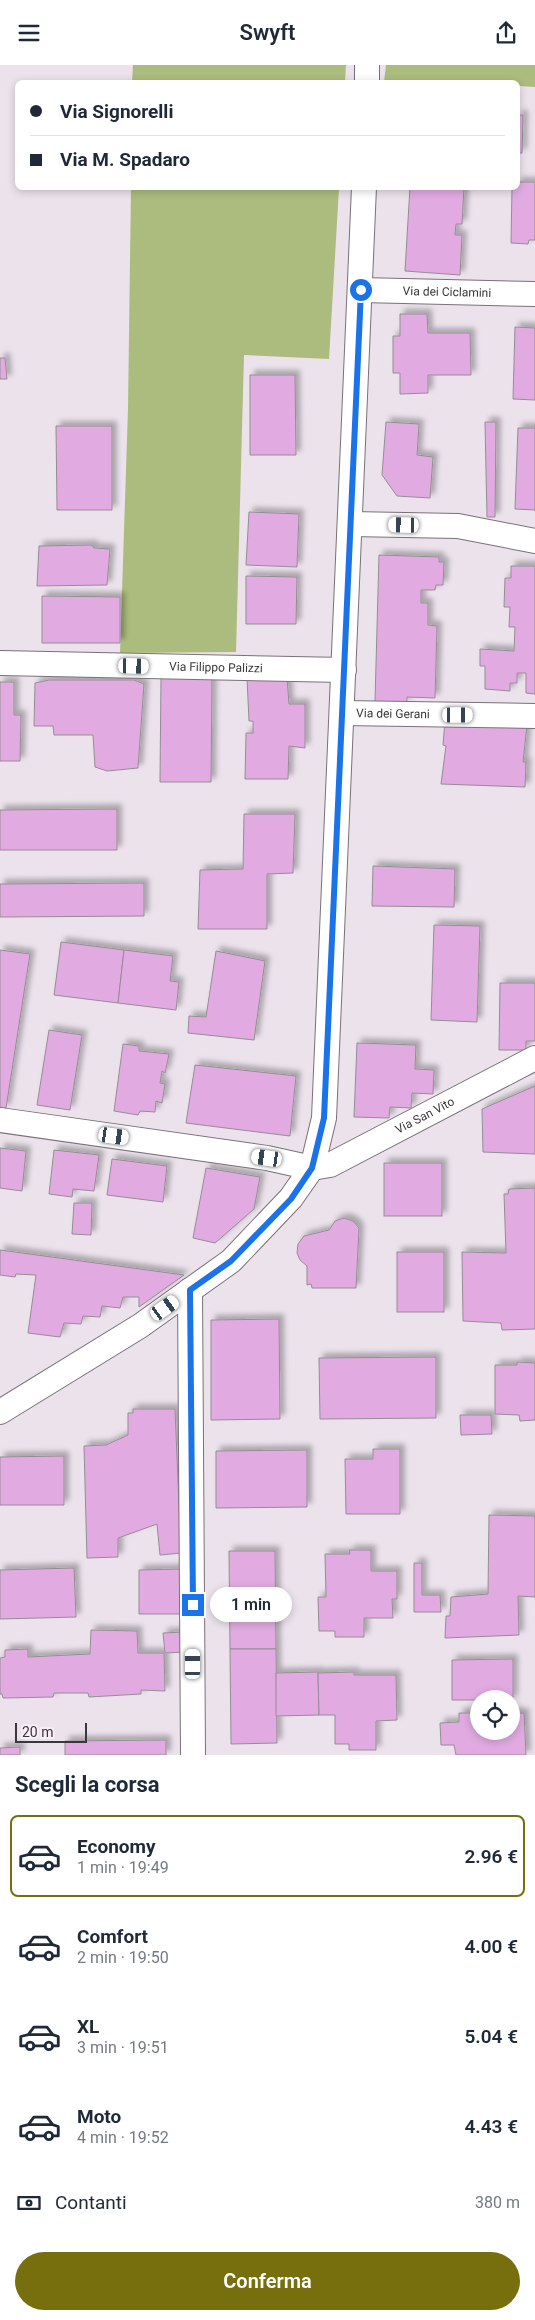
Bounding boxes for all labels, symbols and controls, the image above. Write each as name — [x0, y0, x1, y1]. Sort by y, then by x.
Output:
icon: menu — [15, 19, 43, 47]
icon: share — [492, 19, 520, 47]
text: Swyft — [240, 20, 295, 45]
text: Via Signorelli — [60, 100, 173, 123]
text: Via M. Spadaro — [60, 148, 190, 171]
route start — [350, 279, 372, 301]
street label: Via dei Ciclamini — [403, 284, 492, 300]
car — [388, 517, 419, 533]
car — [118, 658, 149, 674]
street label: Via Filippo Palizzi — [169, 659, 263, 675]
street label: Via dei Gerani — [356, 706, 430, 721]
car — [443, 708, 473, 723]
street label: Via San Vito — [393, 1094, 457, 1137]
car — [98, 1126, 129, 1146]
car — [251, 1148, 282, 1168]
car — [148, 1293, 181, 1323]
callout: 1 min — [210, 1587, 293, 1623]
route end — [182, 1594, 204, 1616]
text: 1 min — [231, 1595, 271, 1614]
car — [185, 1649, 200, 1679]
map controls — [470, 1690, 520, 1740]
button: locate — [470, 1690, 520, 1740]
scale bar — [15, 1720, 88, 1743]
text: 20 m — [22, 1724, 54, 1740]
text: Scegli la corsa — [15, 1772, 160, 1797]
icon: car — [17, 1834, 62, 1879]
text: Economy — [77, 1835, 156, 1858]
text: 2.96 € — [464, 1845, 518, 1868]
text: 1 min · 19:49 — [77, 1858, 169, 1877]
icon: car — [17, 1924, 62, 1969]
text: Comfort — [77, 1925, 148, 1948]
text: 4.00 € — [464, 1935, 518, 1958]
text: 2 min · 19:50 — [77, 1948, 169, 1967]
icon: car — [17, 2014, 62, 2059]
text: XL — [77, 2015, 99, 2038]
text: 5.04 € — [464, 2025, 518, 2048]
text: 3 min · 19:51 — [77, 2038, 169, 2057]
icon: car — [17, 2104, 62, 2149]
text: Moto — [77, 2105, 121, 2128]
text: 4.43 € — [464, 2115, 518, 2138]
text: 4 min · 19:52 — [77, 2128, 169, 2147]
icon: cash — [15, 2189, 43, 2217]
text: Contanti — [55, 2191, 127, 2214]
text: 380 m — [475, 2193, 520, 2212]
button: Conferma — [15, 2252, 520, 2310]

